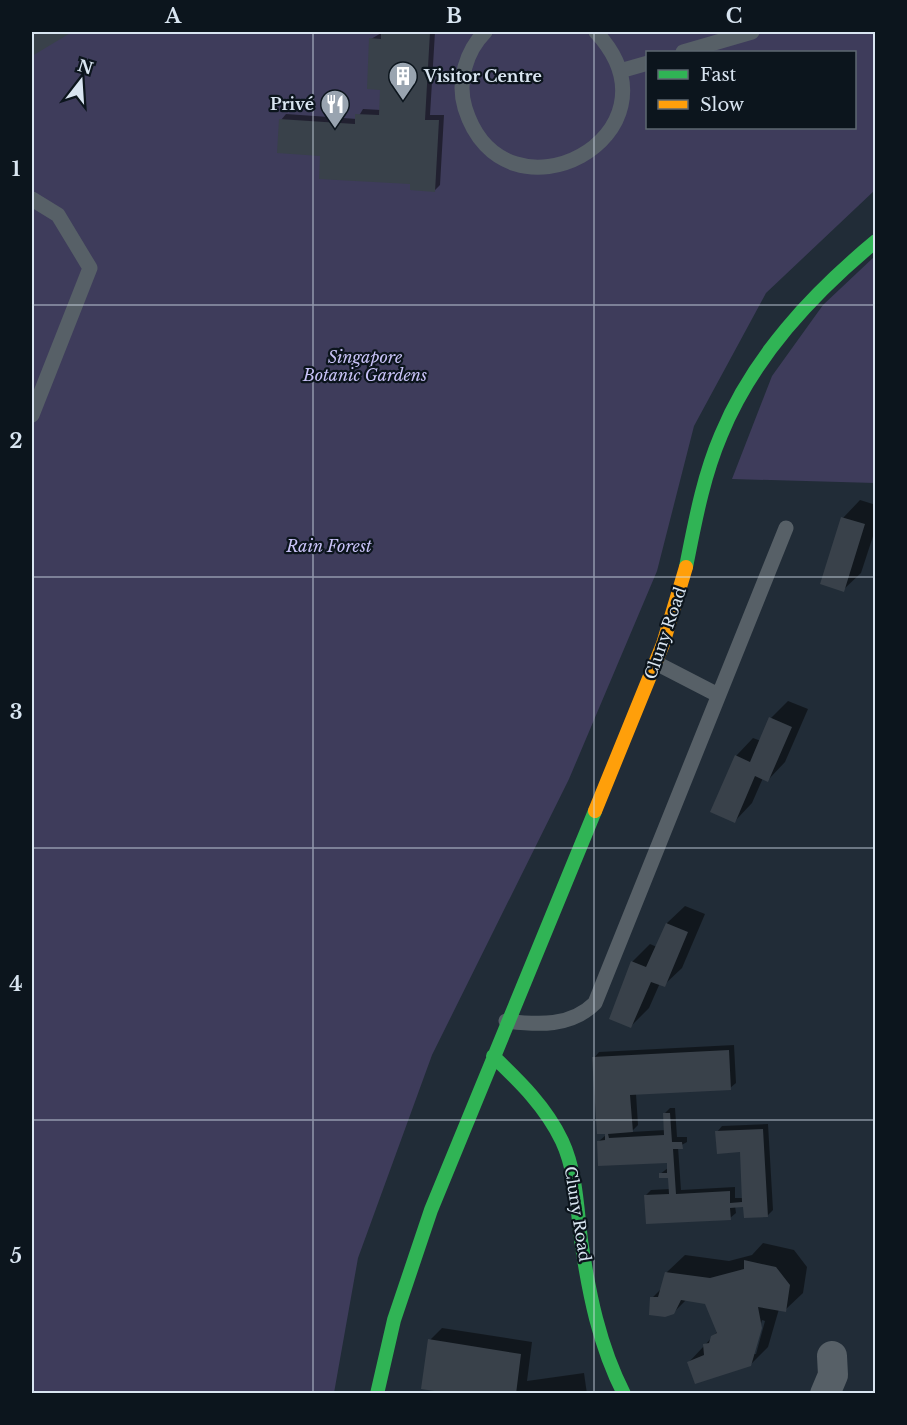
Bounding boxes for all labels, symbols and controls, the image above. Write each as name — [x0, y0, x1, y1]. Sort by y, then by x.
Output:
text: A — [164, 4, 182, 28]
text: B — [446, 4, 462, 28]
text: C — [726, 4, 742, 28]
north arrow — [51, 51, 111, 111]
legend — [646, 51, 856, 129]
text: N — [75, 55, 96, 78]
building icon: Visitor Centre — [387, 60, 419, 102]
text: Fast — [700, 64, 737, 86]
place label: Visitor Centre — [423, 66, 542, 86]
restaurant icon: Privé — [319, 88, 351, 130]
place label: Privé — [270, 94, 314, 114]
text: Slow — [700, 94, 745, 116]
text: 1 — [12, 157, 21, 181]
park label: Singapore Botanic Gardens — [302, 347, 427, 385]
text: 2 — [9, 429, 23, 453]
park label: Rain Forest — [285, 536, 372, 556]
street label: Cluny Road — [640, 584, 690, 682]
text: 3 — [10, 700, 22, 724]
text: 4 — [9, 972, 23, 996]
street label: Cluny Road — [561, 1165, 595, 1263]
text: 5 — [10, 1244, 22, 1268]

